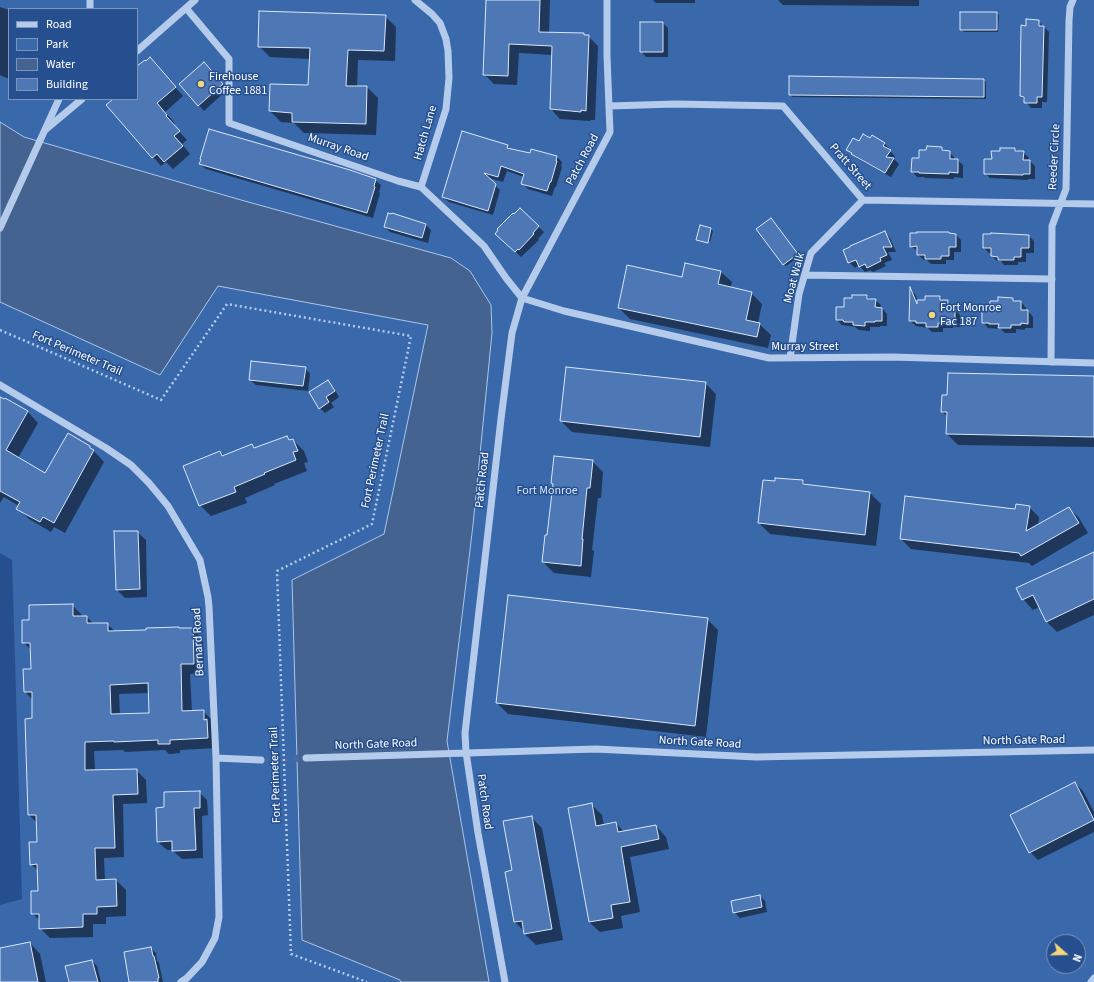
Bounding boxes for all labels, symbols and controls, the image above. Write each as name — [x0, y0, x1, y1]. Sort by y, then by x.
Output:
legend — [8, 8, 138, 100]
text: Road — [46, 16, 72, 33]
text: Park — [46, 36, 68, 53]
text: Water — [46, 56, 75, 73]
place label: Firehouse Coffee 1881 — [209, 70, 267, 98]
text: Building — [46, 76, 88, 93]
marker: Firehouse Coffee 1881 — [196, 79, 206, 89]
street label: Hatch Lane — [411, 104, 441, 162]
street label: Reeder Circle — [1046, 124, 1064, 190]
street label: Murray Road — [306, 131, 370, 165]
street label: Patch Road — [563, 132, 603, 188]
street label: Pratt Street — [826, 141, 874, 193]
street label: Moat Walk — [781, 251, 809, 305]
place label: Fort Monroe Fac 187 — [940, 301, 1001, 329]
marker: Fort Monroe Fac 187 — [927, 310, 937, 320]
street label: Fort Perimeter Trail — [30, 329, 124, 379]
street label: Murray Street — [771, 340, 839, 354]
street label: Fort Perimeter Trail — [359, 412, 393, 510]
street label: Patch Road — [473, 451, 493, 509]
park label: Fort Monroe — [516, 484, 578, 498]
street label: Bernard Road — [190, 607, 208, 677]
street label: Fort Perimeter Trail — [267, 727, 285, 823]
street label: North Gate Road — [983, 733, 1065, 749]
street label: North Gate Road — [658, 734, 742, 752]
street label: North Gate Road — [334, 736, 418, 754]
street label: Patch Road — [473, 773, 495, 831]
north arrow — [1046, 934, 1086, 974]
text: N — [1069, 952, 1085, 964]

